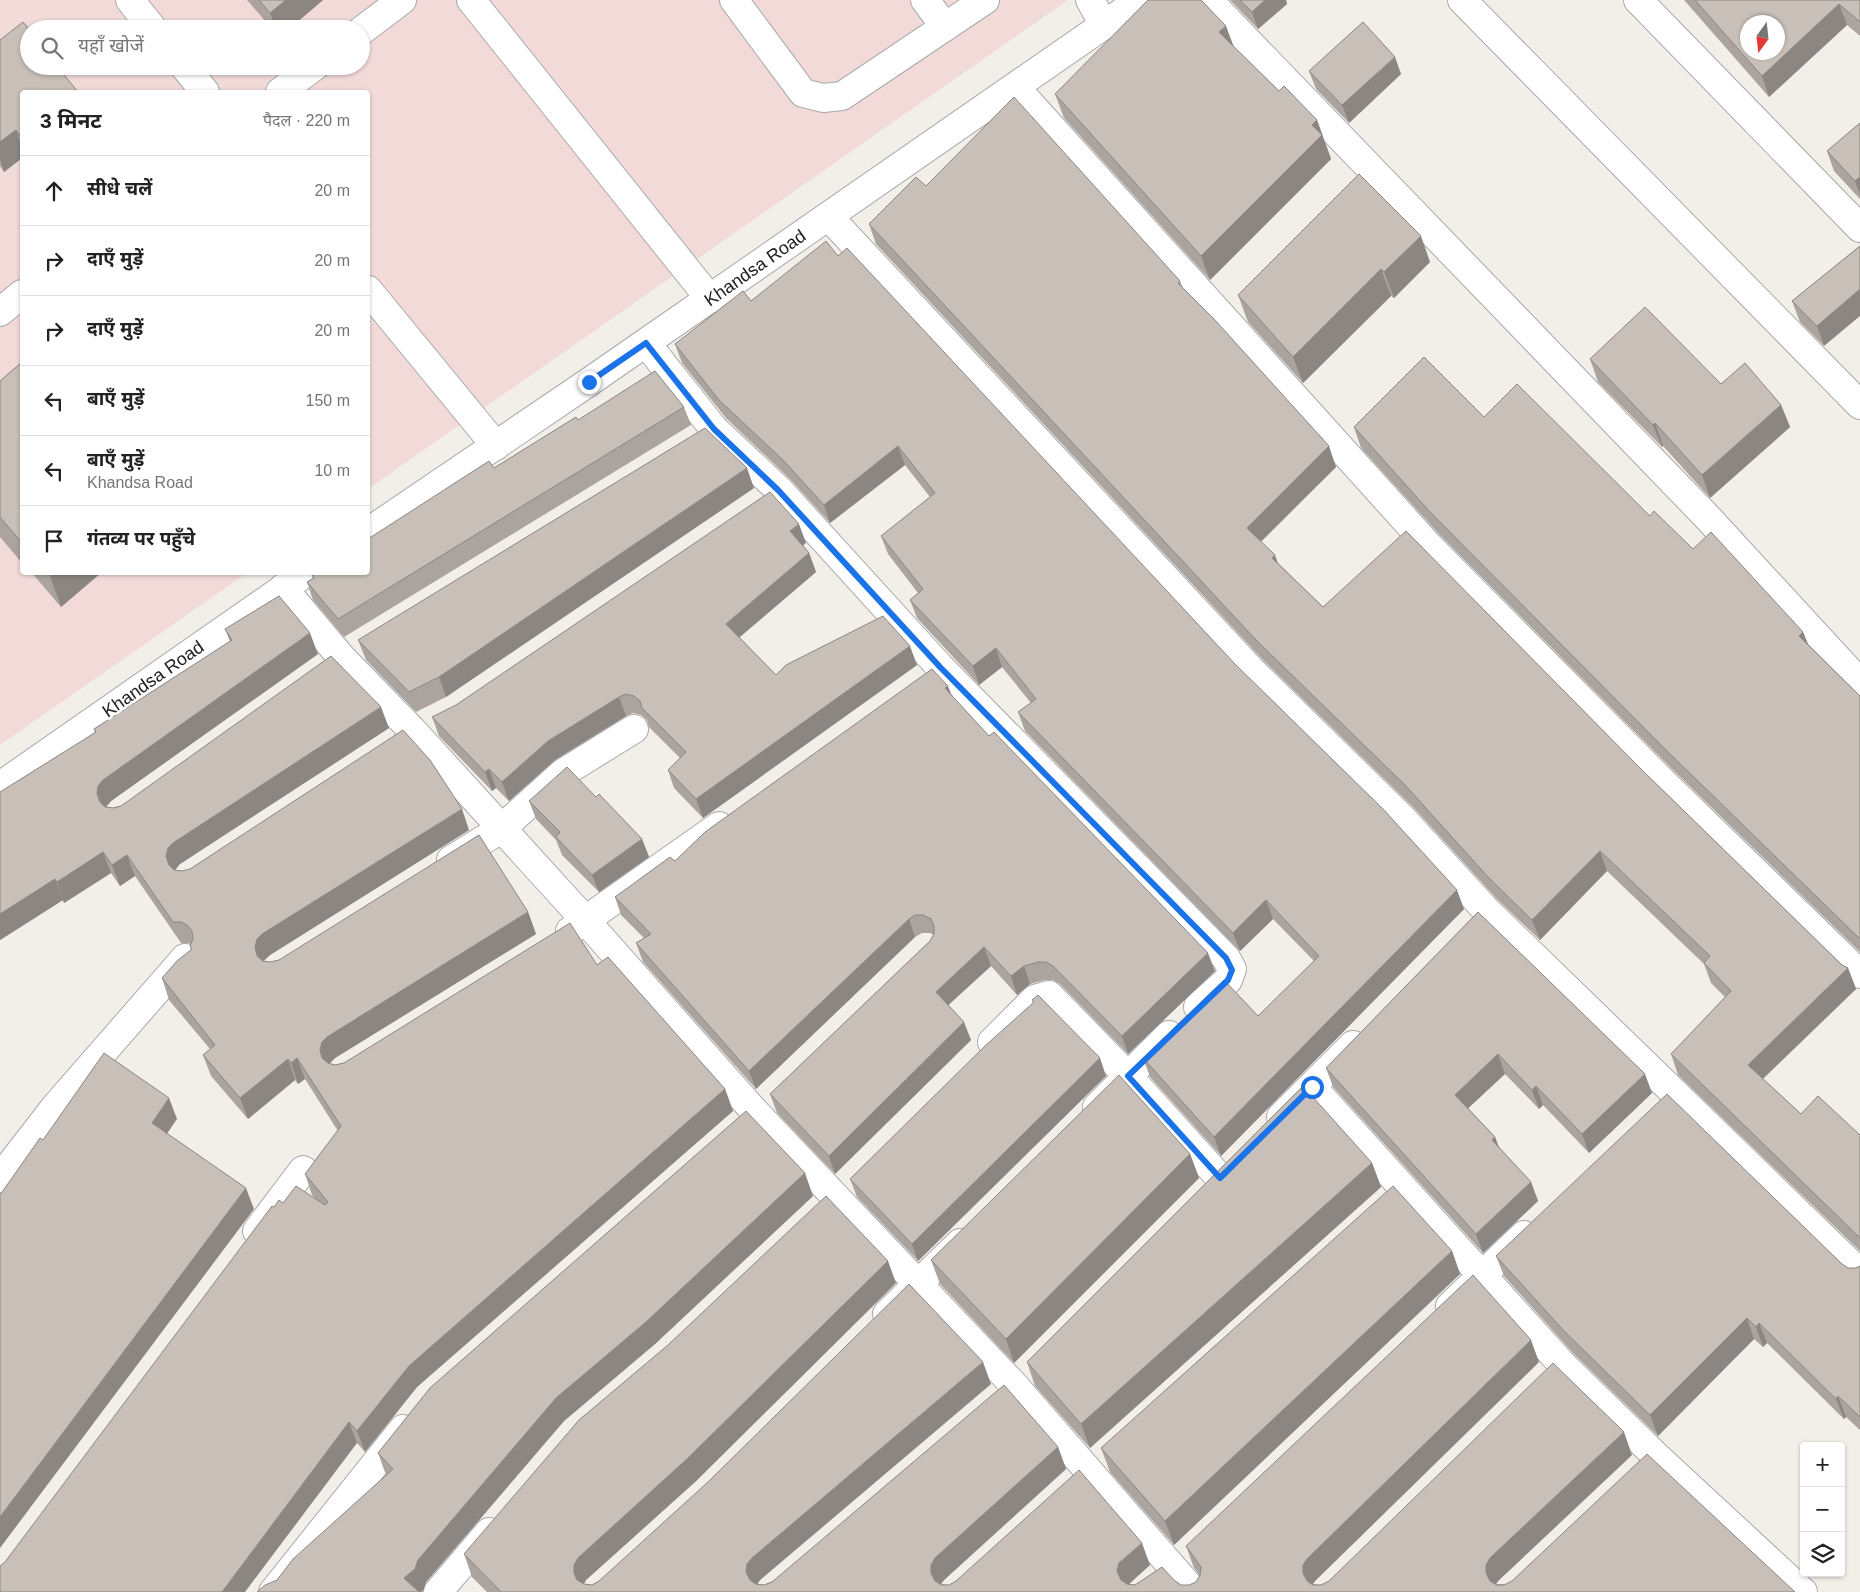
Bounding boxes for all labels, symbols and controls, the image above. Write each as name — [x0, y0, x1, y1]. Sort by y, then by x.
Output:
north arrow — [1740, 15, 1785, 60]
search box — [20, 20, 370, 75]
icon: search — [38, 34, 66, 62]
text: यहाँ खोजें — [78, 35, 144, 56]
text: 3 मिनट — [40, 109, 102, 132]
text: पैदल · 220 m — [263, 112, 350, 129]
icon: ahead — [40, 177, 68, 205]
text: सीधे चलें — [87, 178, 152, 199]
text: 20 m — [314, 182, 350, 199]
street label: Khandsa Road — [700, 226, 810, 310]
icon: right — [40, 247, 68, 275]
text: दाएँ मुड़ें — [87, 248, 143, 269]
text: 20 m — [314, 252, 350, 269]
icon: right — [40, 317, 68, 345]
text: दाएँ मुड़ें — [87, 318, 143, 339]
text: 20 m — [314, 322, 350, 339]
route end — [578, 371, 601, 394]
icon: left — [40, 387, 68, 415]
text: बाएँ मुड़ें — [87, 388, 144, 409]
text: 150 m — [306, 392, 350, 409]
text: बाएँ मुड़ें — [87, 449, 144, 470]
icon: left — [40, 457, 68, 485]
text: 10 m — [314, 462, 350, 479]
text: Khandsa Road — [87, 474, 193, 491]
icon: arrive — [40, 527, 68, 555]
text: गंतव्य पर पहुँचे — [87, 528, 195, 549]
street label: Khandsa Road — [98, 637, 208, 721]
route start — [1301, 1076, 1324, 1099]
map controls — [1800, 1442, 1845, 1577]
button: + — [1800, 1442, 1845, 1487]
button: − — [1800, 1487, 1845, 1532]
button: layers — [1800, 1532, 1845, 1577]

